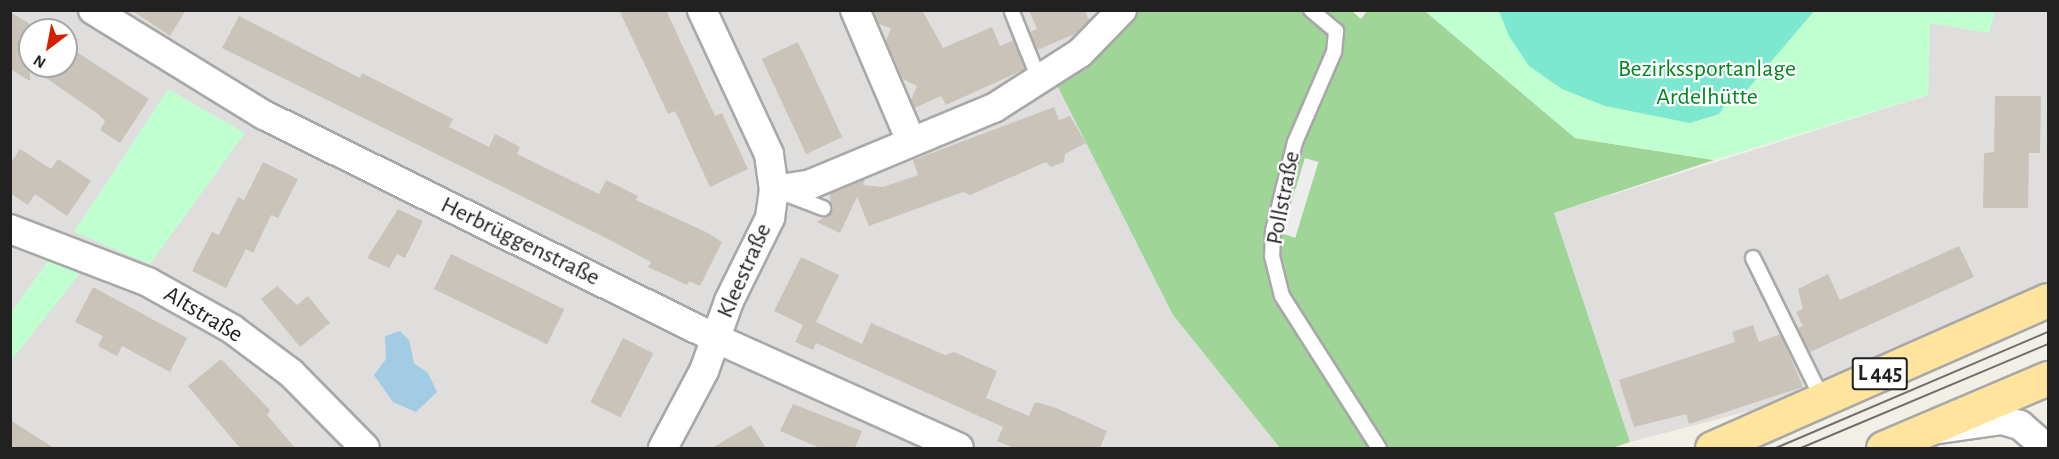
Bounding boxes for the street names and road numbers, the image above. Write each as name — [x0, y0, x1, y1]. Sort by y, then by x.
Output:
street label: Pollstraße — [1261, 149, 1307, 247]
street label: Herbrüggenstraße — [436, 191, 604, 293]
street label: Kleestraße — [711, 219, 779, 323]
street label: Altstraße — [158, 280, 248, 350]
road number: L 445 — [1852, 355, 1908, 393]

